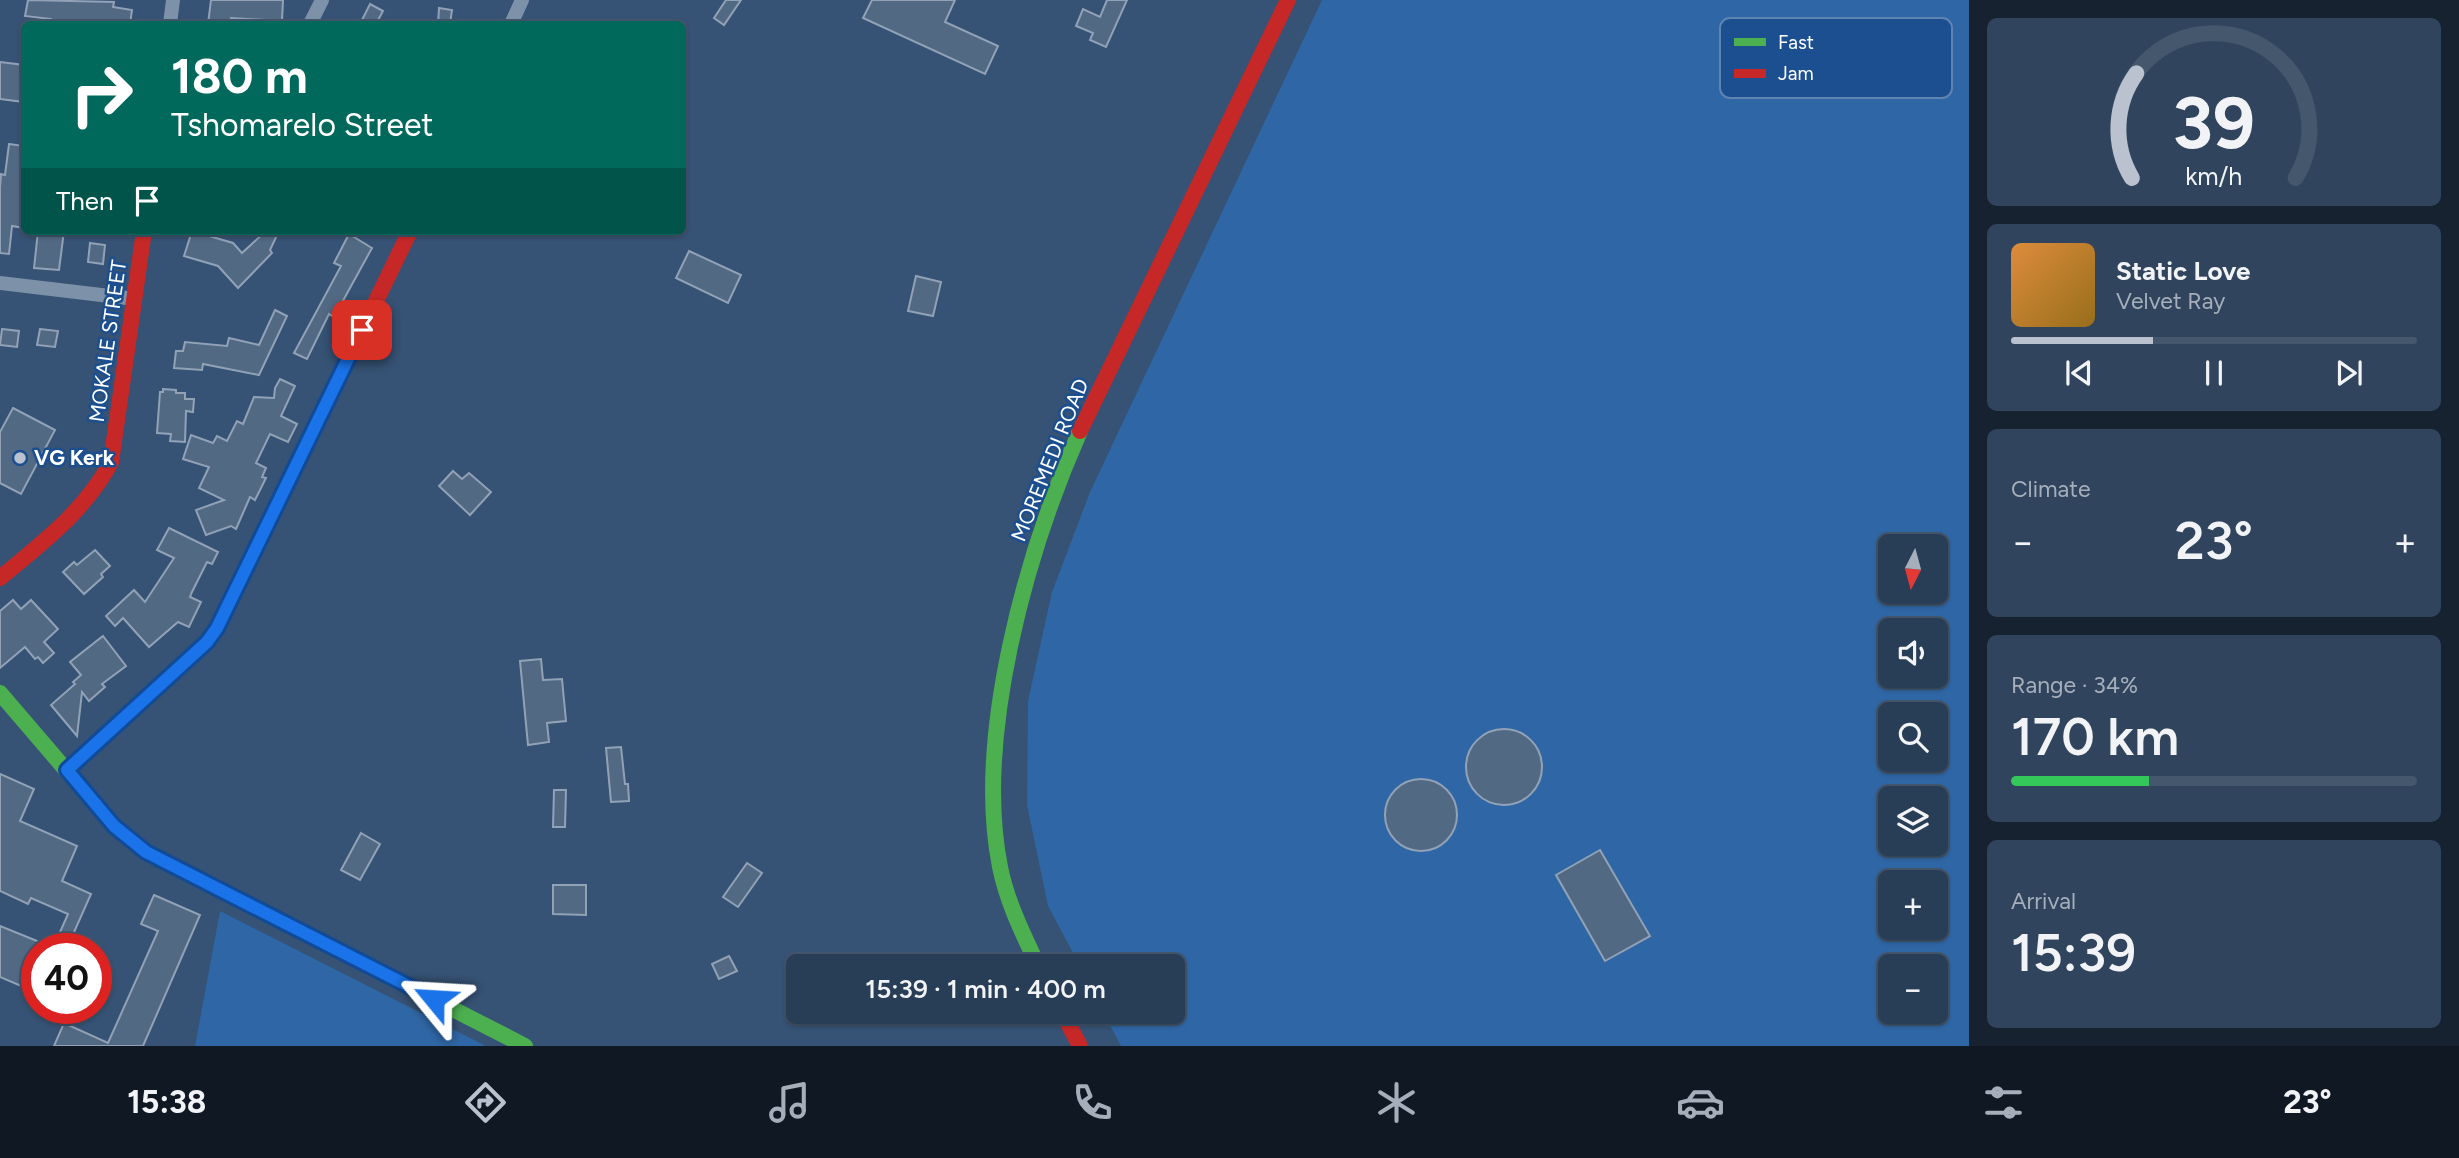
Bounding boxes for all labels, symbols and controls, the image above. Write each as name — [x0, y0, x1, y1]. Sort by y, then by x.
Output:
legend — [1720, 18, 1952, 98]
text: Fast — [1778, 31, 1814, 54]
text: 180 m — [171, 46, 308, 105]
icon: right — [56, 49, 147, 140]
text: Jam — [1778, 62, 1814, 85]
text: 39 — [2173, 79, 2255, 166]
text: Tshomarelo Street — [171, 106, 433, 144]
text: km/h — [2185, 161, 2243, 191]
icon: arrive — [128, 182, 166, 220]
text: Then — [56, 185, 114, 217]
text: Static Love — [2116, 255, 2250, 287]
street label: MOKALE STREET — [84, 258, 131, 424]
text: Velvet Ray — [2116, 287, 2225, 315]
pin — [332, 300, 392, 360]
icon: arrive — [343, 311, 381, 349]
icon: previous — [2060, 354, 2098, 392]
icon: pause — [2195, 354, 2233, 392]
icon: next — [2330, 354, 2368, 392]
street label: MOREMEDI ROAD — [1005, 375, 1094, 545]
place label: VG Kerk — [34, 445, 115, 470]
marker: VG Kerk — [12, 450, 28, 466]
text: Climate — [2011, 475, 2090, 503]
text: 23° — [2175, 510, 2253, 572]
text: − — [2011, 519, 2035, 565]
text: + — [2393, 519, 2417, 565]
north arrow — [1878, 534, 1948, 604]
map controls — [1878, 534, 1948, 1024]
button: sound — [1878, 618, 1948, 688]
text: Range · 34% — [2011, 671, 2138, 699]
button: search — [1878, 702, 1948, 772]
text: 170 km — [2011, 706, 2179, 768]
button: layers — [1878, 786, 1948, 856]
button: + — [1878, 870, 1948, 940]
text: Arrival — [2011, 887, 2076, 915]
text: 15:39 — [2011, 922, 2136, 984]
speed limit sign: 40 — [21, 933, 112, 1024]
button: − — [1878, 954, 1948, 1024]
position arrow — [397, 962, 471, 1036]
text: 15:39 · 1 min · 400 m — [865, 973, 1106, 1005]
icon: directions — [461, 1078, 510, 1127]
icon: music — [765, 1078, 814, 1127]
icon: phone — [1068, 1078, 1117, 1127]
icon: climate — [1372, 1078, 1421, 1127]
icon: car — [1676, 1078, 1725, 1127]
icon: filters — [1979, 1078, 2028, 1127]
text: 15:38 — [127, 1083, 206, 1121]
text: 23° — [2283, 1083, 2332, 1121]

